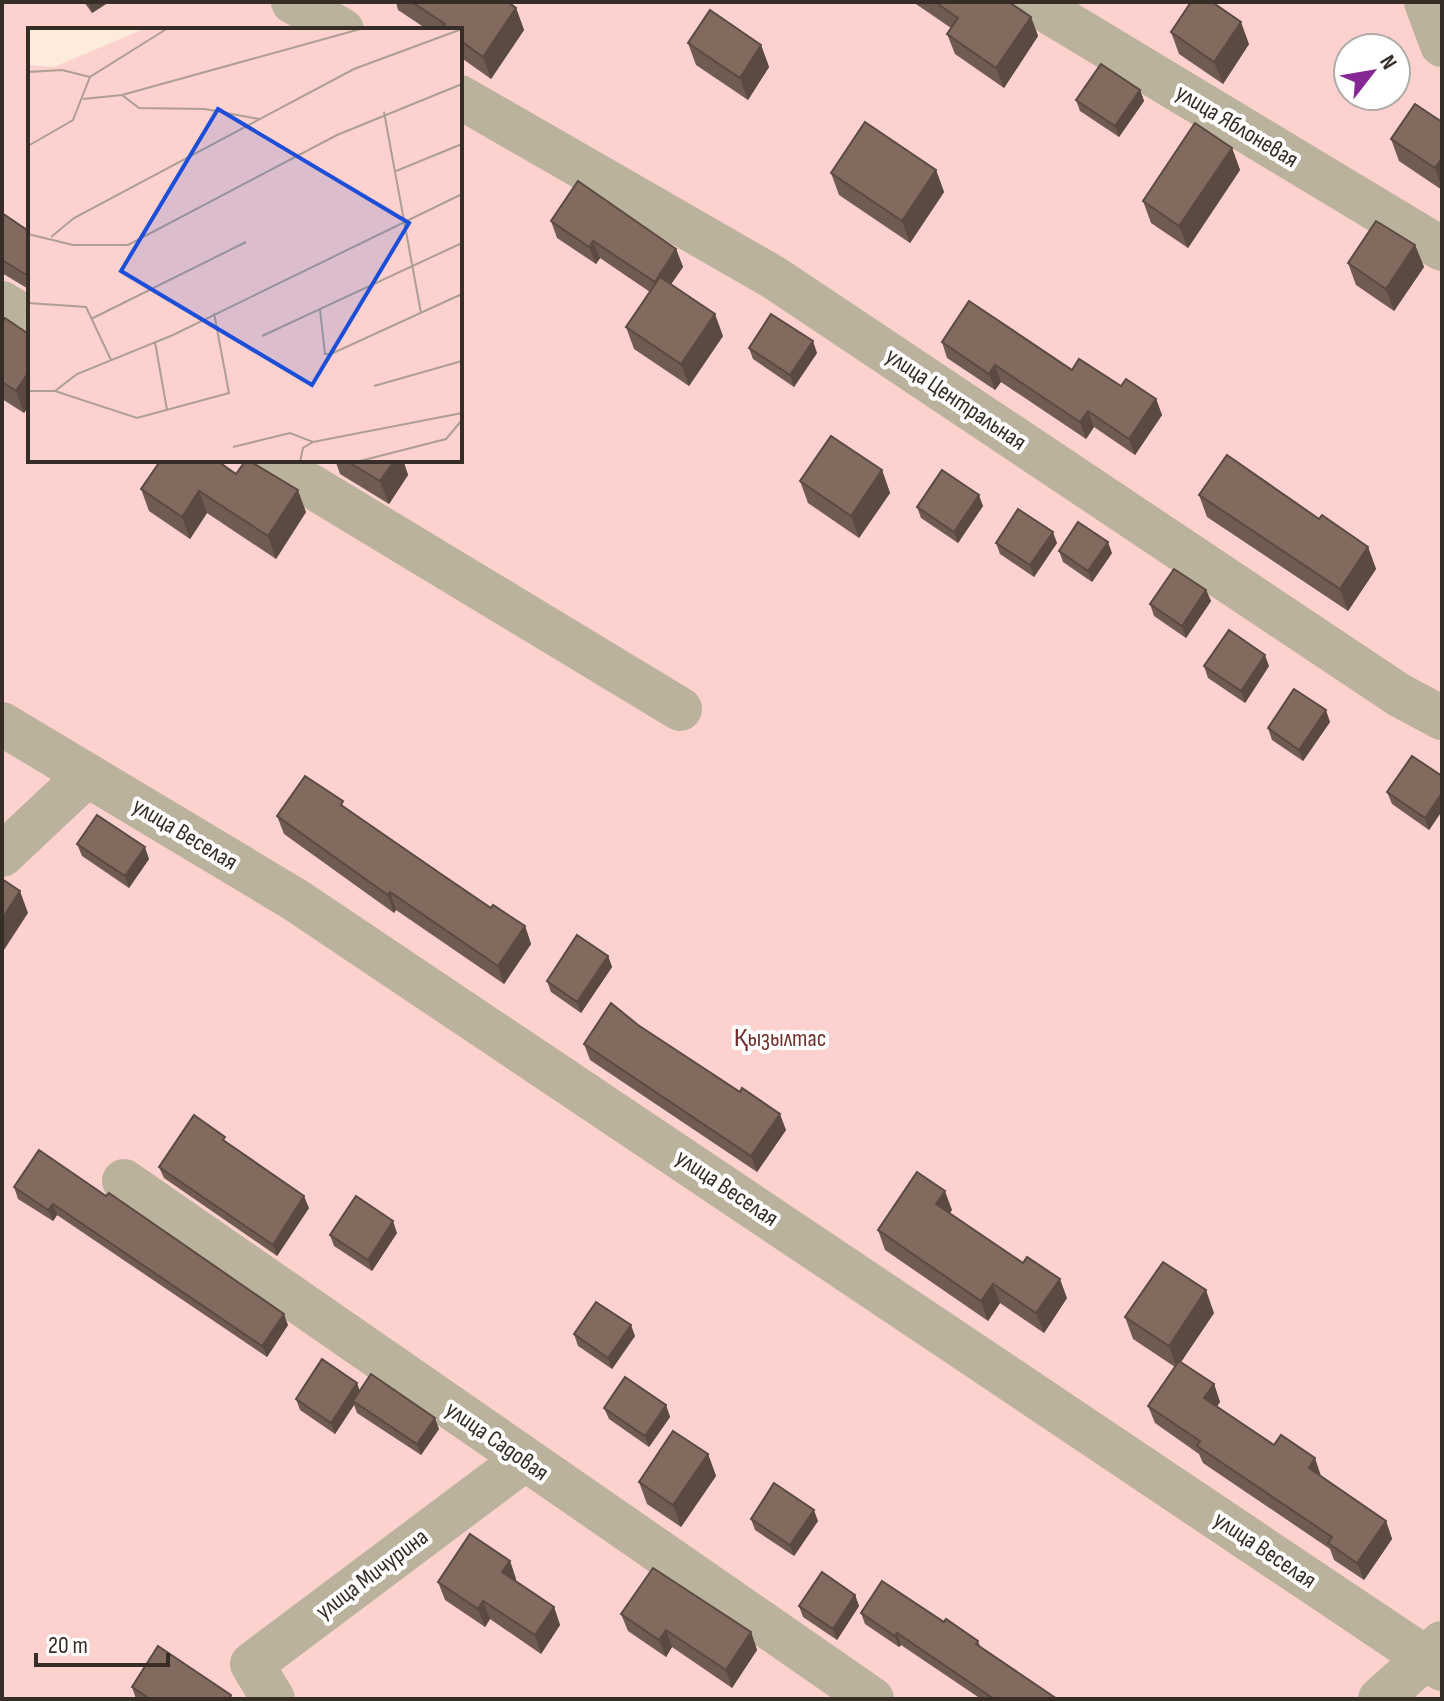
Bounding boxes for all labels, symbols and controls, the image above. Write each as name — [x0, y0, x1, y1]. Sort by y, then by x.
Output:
inset map — [28, 28, 462, 462]
north arrow — [1332, 32, 1412, 112]
text: N — [1373, 50, 1402, 74]
street label: улица Яблоневая — [1170, 78, 1304, 174]
street label: улица Центральная — [880, 341, 1032, 457]
street label: улица Веселая — [127, 791, 243, 877]
park label: Қызылтас — [734, 1024, 826, 1053]
street label: улица Веселая — [670, 1143, 784, 1233]
street label: улица Садовая — [440, 1395, 554, 1487]
street label: улица Веселая — [1208, 1505, 1322, 1595]
street label: улица Мичурина — [310, 1522, 434, 1626]
scale bar — [36, 1617, 168, 1667]
text: 20 m — [48, 1631, 88, 1660]

